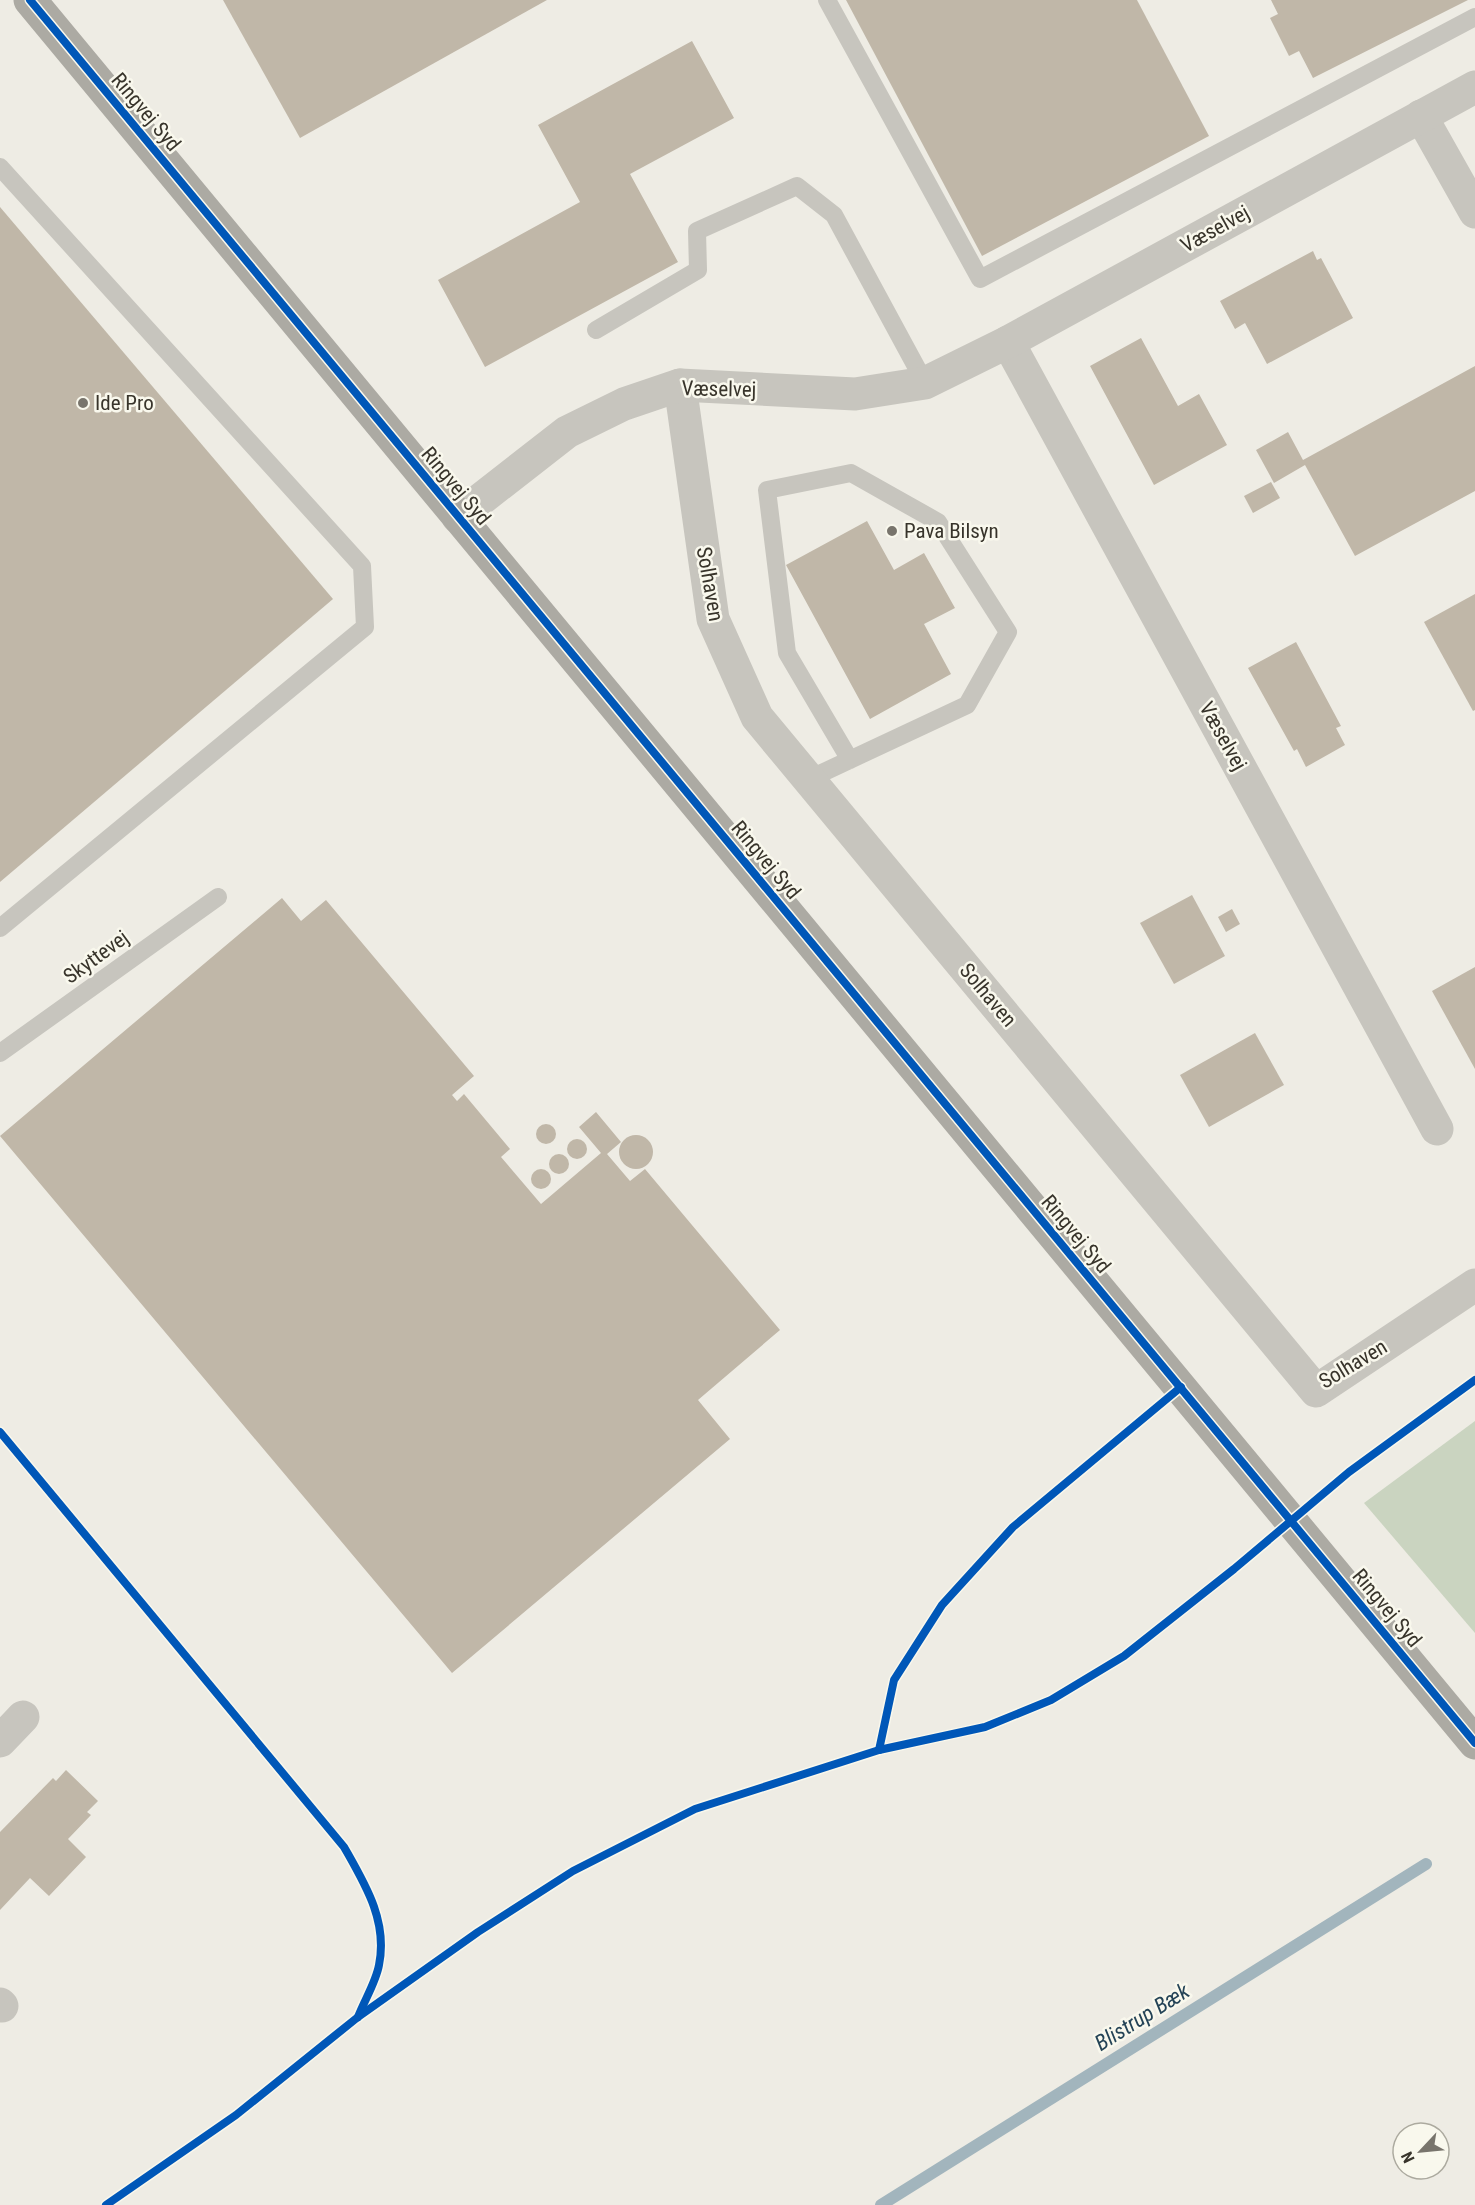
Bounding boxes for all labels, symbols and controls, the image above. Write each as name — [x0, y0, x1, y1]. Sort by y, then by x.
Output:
street label: Ringvej Syd — [106, 68, 186, 156]
street label: Væselvej — [1177, 200, 1253, 258]
street label: Væselvej — [681, 376, 757, 402]
place label: Ide Pro — [95, 391, 154, 415]
marker: Ide Pro — [76, 396, 90, 410]
street label: Ringvej Syd — [416, 442, 496, 530]
place label: Pava Bilsyn — [904, 519, 999, 543]
marker: Pava Bilsyn — [885, 524, 899, 538]
street label: Solhaven — [692, 545, 728, 623]
street label: Væselvej — [1194, 698, 1252, 774]
street label: Ringvej Syd — [726, 816, 806, 904]
street label: Skyttevej — [59, 925, 133, 989]
street label: Solhaven — [955, 958, 1021, 1032]
street label: Ringvej Syd — [1036, 1190, 1116, 1278]
street label: Solhaven — [1315, 1334, 1391, 1394]
street label: Ringvej Syd — [1347, 1564, 1427, 1652]
water label: Blistrup Bæk — [1090, 1978, 1194, 2056]
north arrow — [1391, 2121, 1451, 2181]
text: N — [1397, 2149, 1419, 2166]

